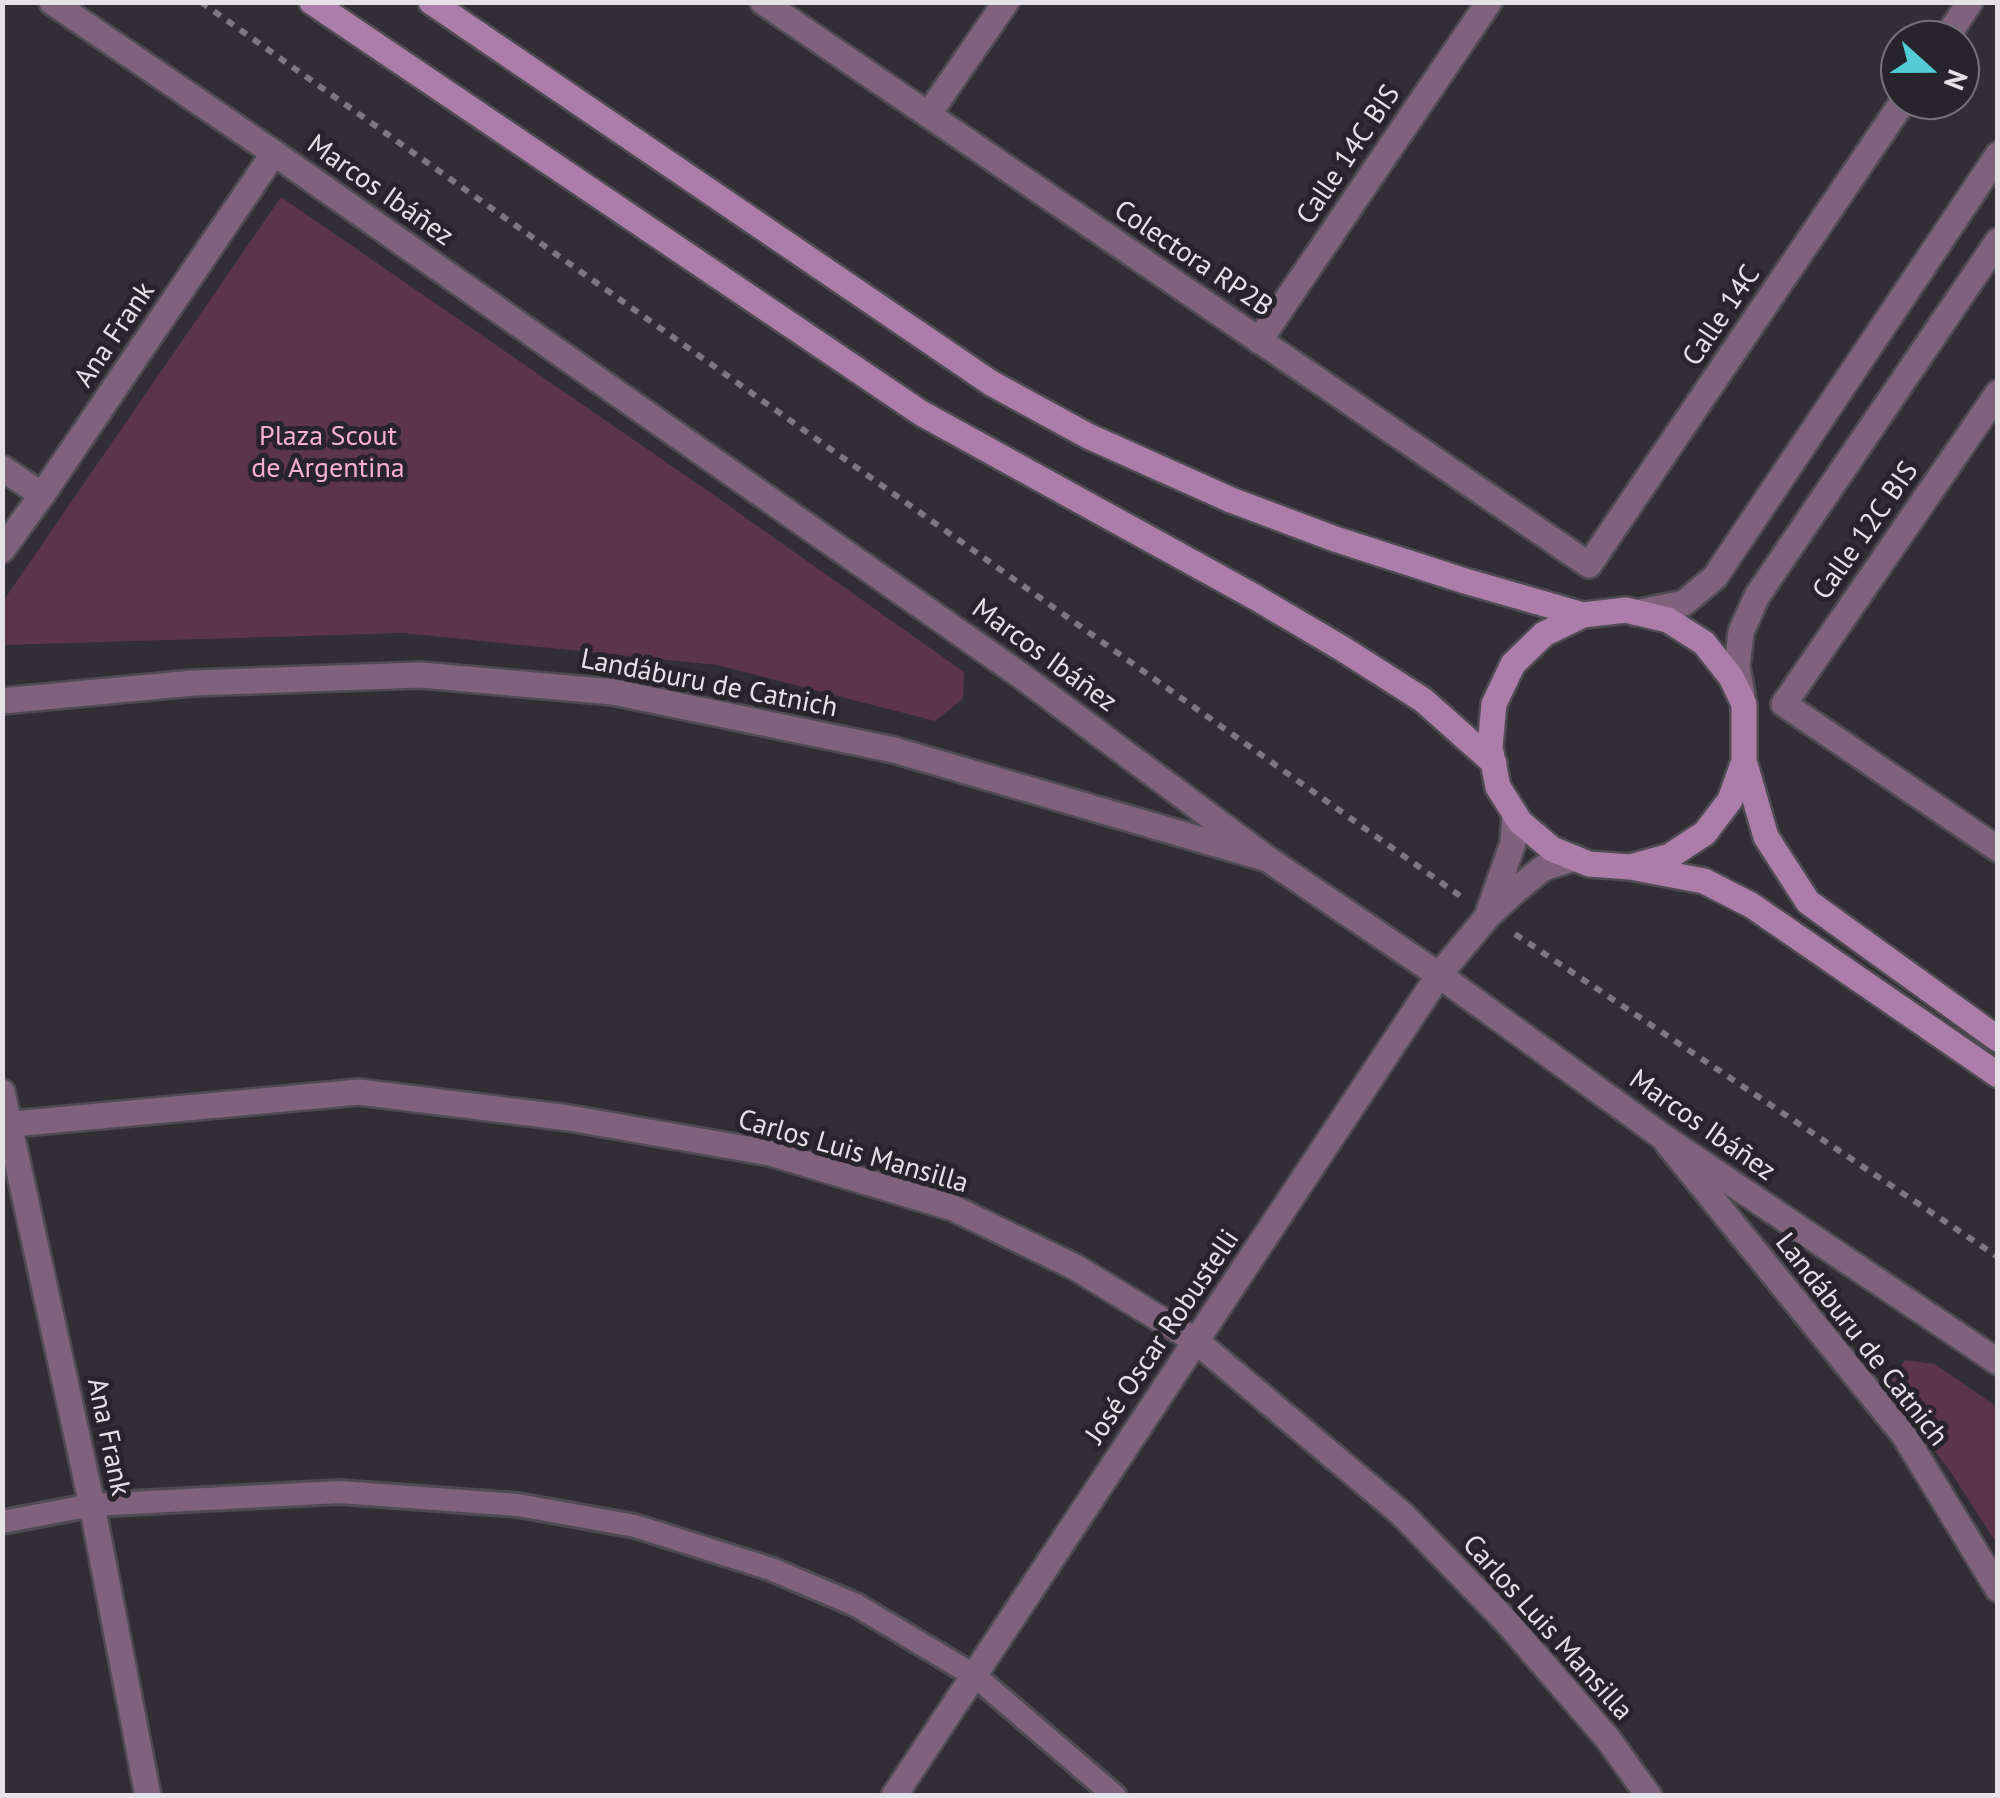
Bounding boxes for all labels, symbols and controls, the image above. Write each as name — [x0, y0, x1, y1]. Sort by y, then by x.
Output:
north arrow — [1880, 20, 1980, 120]
text: N — [1936, 65, 1977, 95]
street label: Calle 14C BIS — [1290, 79, 1408, 231]
street label: Marcos Ibáñez — [300, 128, 460, 254]
street label: Colectora RP2B — [1107, 194, 1279, 324]
street label: Calle 14C — [1676, 259, 1768, 373]
street label: Ana Frank — [68, 276, 162, 394]
park label: Plaza Scout de Argentina — [251, 420, 405, 486]
street label: Calle 12C BIS — [1806, 456, 1926, 606]
street label: Marcos Ibáñez — [965, 592, 1123, 720]
street label: Landáburu de Catnich — [578, 643, 840, 725]
street label: Marcos Ibáñez — [1622, 1063, 1782, 1189]
street label: Carlos Luis Mansilla — [734, 1103, 972, 1201]
street label: José Oscar Robustelli — [1079, 1224, 1247, 1450]
street label: Landáburu de Catnich — [1767, 1227, 1955, 1453]
street label: Ana Frank — [79, 1375, 137, 1499]
street label: Carlos Luis Mansilla — [1455, 1528, 1639, 1728]

